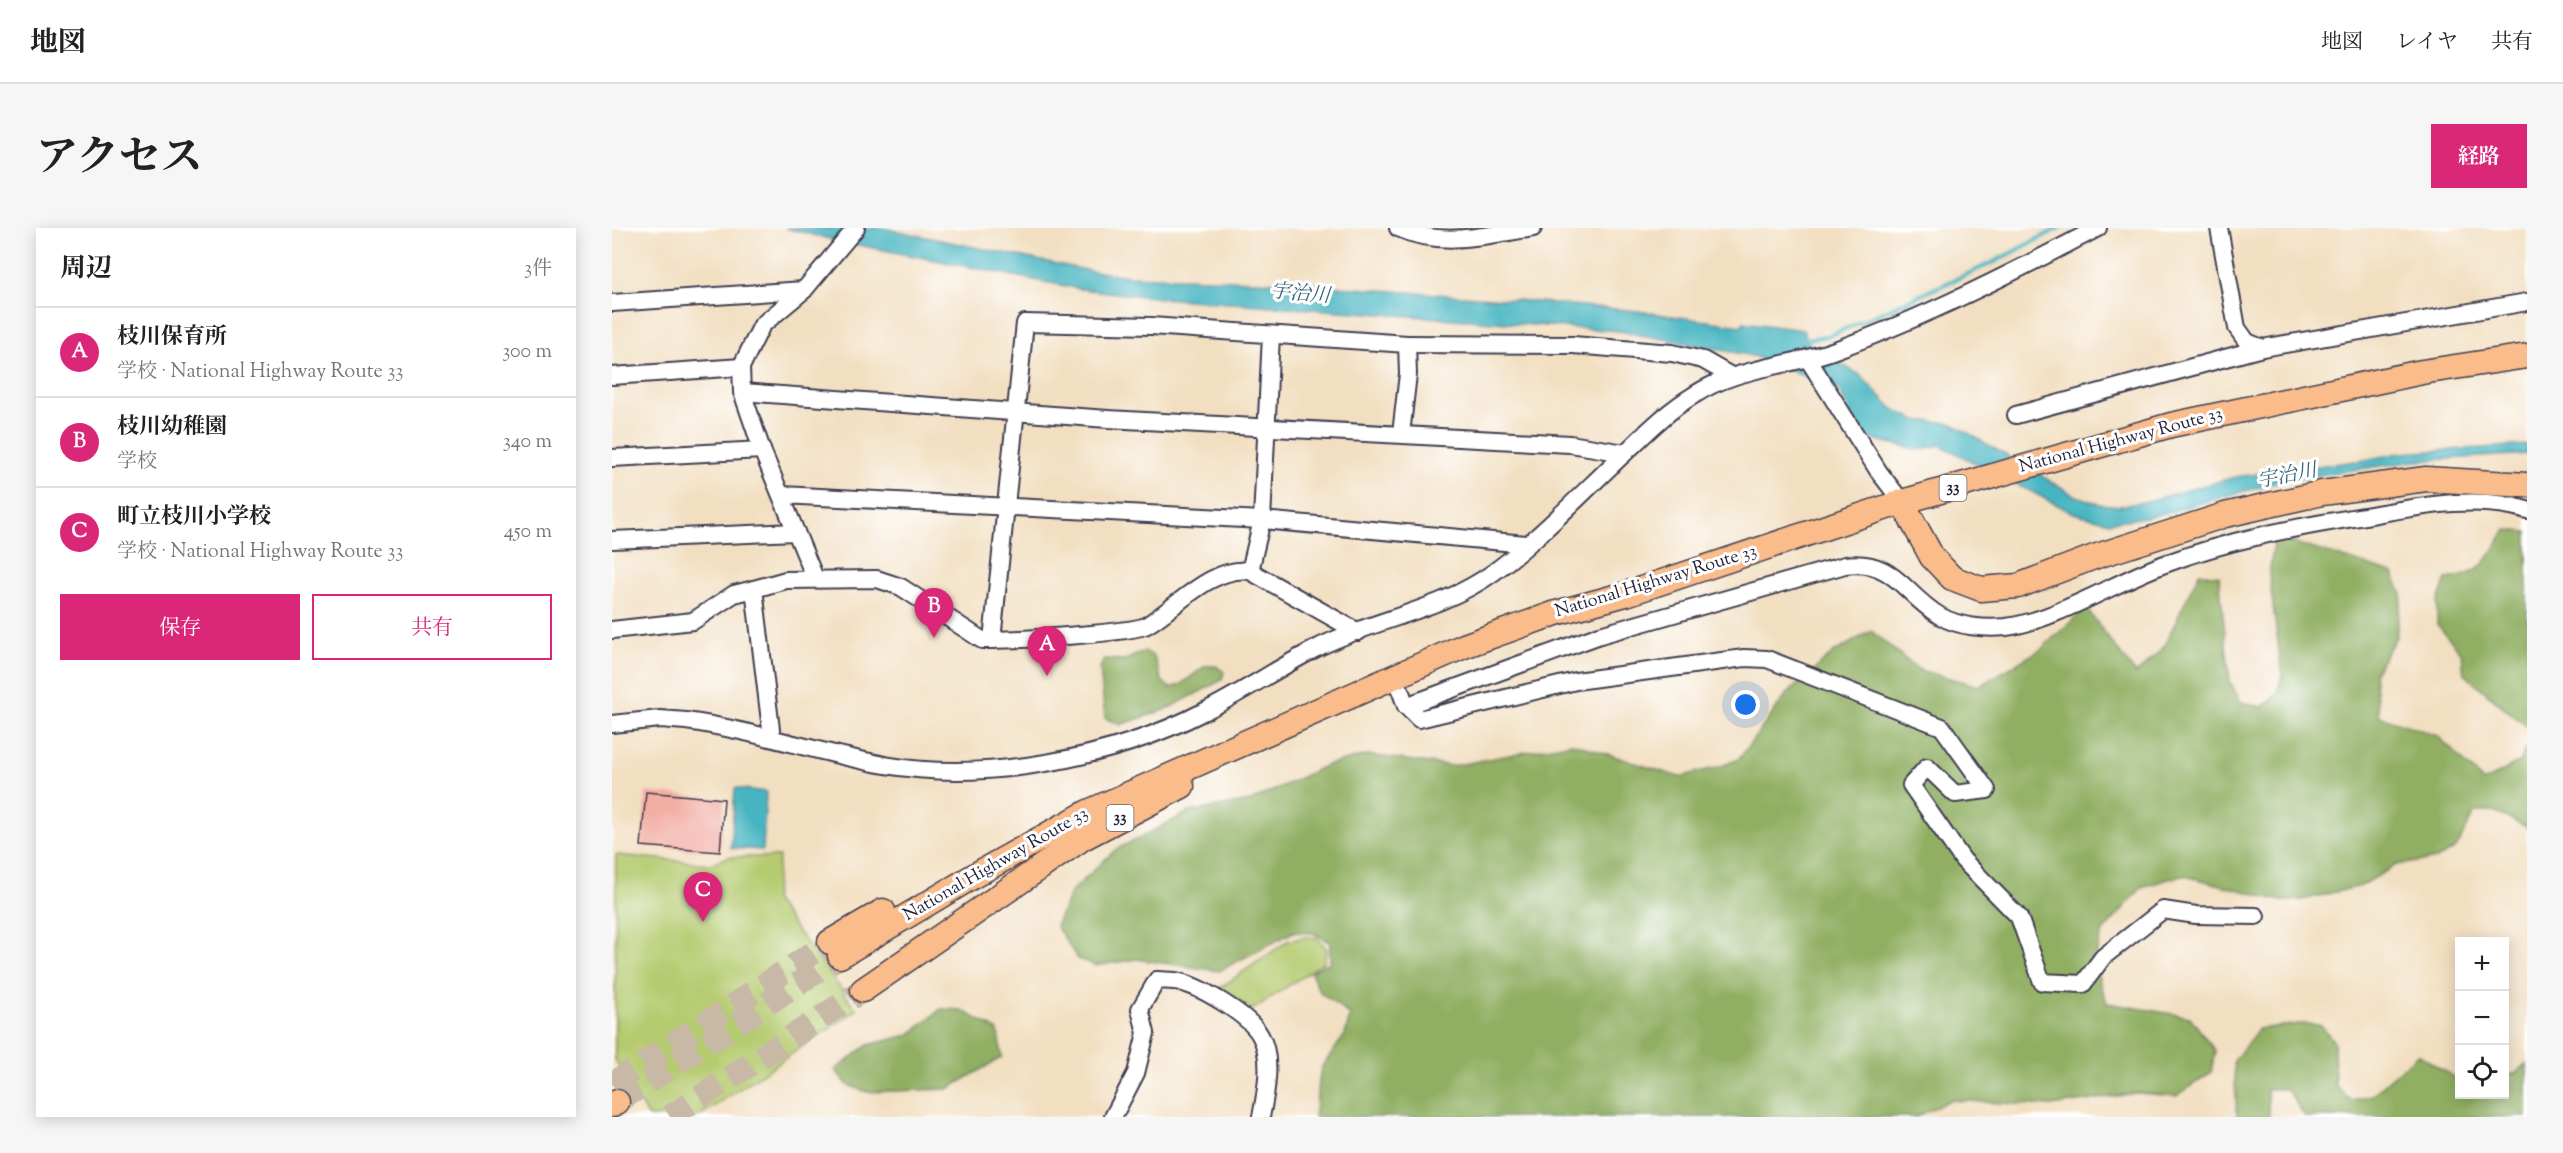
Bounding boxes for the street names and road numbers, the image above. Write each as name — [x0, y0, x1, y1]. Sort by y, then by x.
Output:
street label: National Highway Route 33 — [2016, 401, 2226, 481]
road number: 33 — [1940, 475, 1966, 501]
street label: National Highway Route 33 — [1552, 539, 1760, 625]
street label: National Highway Route 33 — [899, 801, 1093, 929]
road number: 33 — [1106, 805, 1134, 831]

